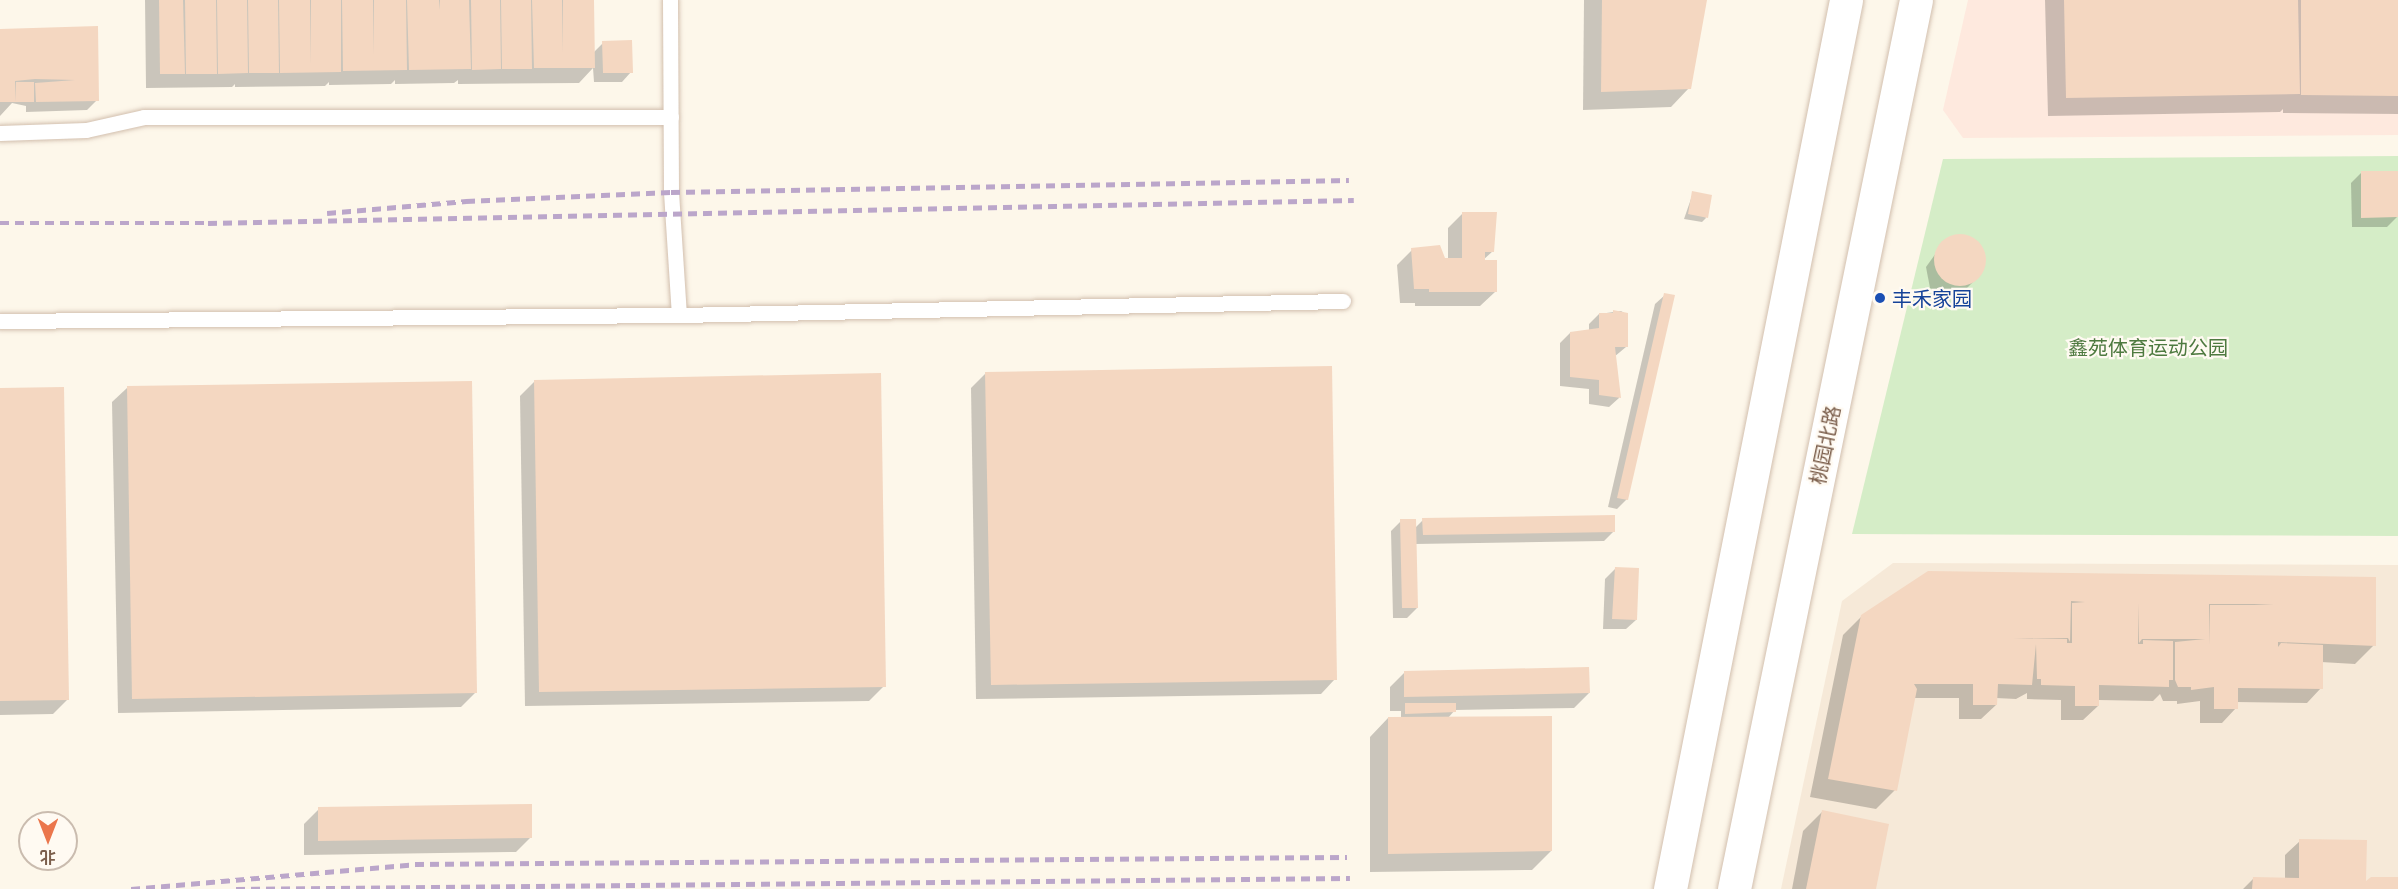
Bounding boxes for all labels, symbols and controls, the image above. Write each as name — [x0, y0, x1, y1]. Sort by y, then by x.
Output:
place label: 丰禾家园 — [1892, 286, 1972, 310]
marker: 丰禾家园 — [1873, 291, 1887, 305]
park label: 鑫苑体育运动公园 — [2068, 335, 2228, 359]
street label: 桃园北路 — [1805, 403, 1845, 487]
north arrow — [18, 811, 78, 871]
text: 北 — [40, 847, 56, 867]

